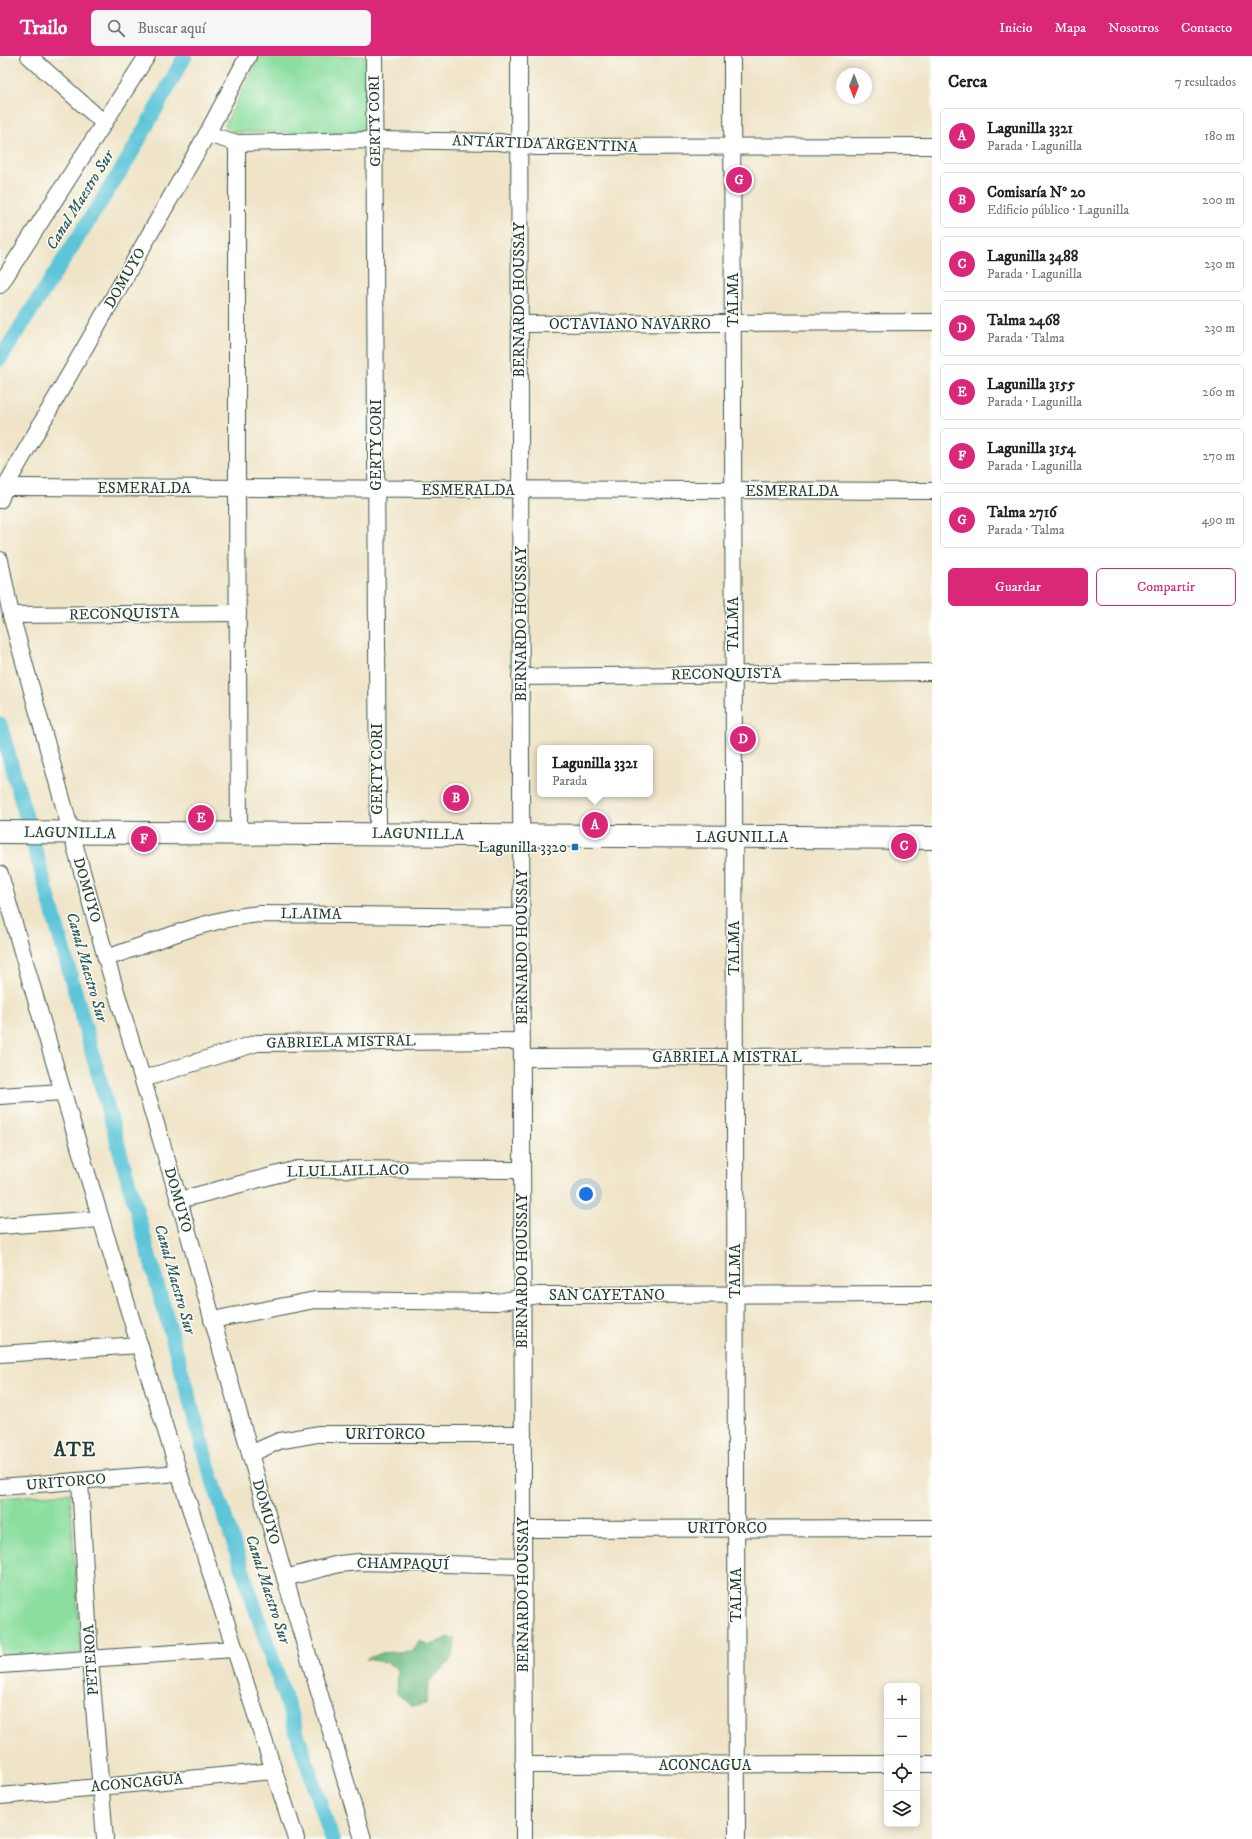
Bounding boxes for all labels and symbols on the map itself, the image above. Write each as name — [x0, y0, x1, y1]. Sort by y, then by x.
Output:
north arrow — [836, 68, 872, 104]
street label: GERTY CORI — [365, 75, 385, 167]
street label: ANTÁRTIDA ARGENTINA — [452, 130, 639, 157]
water label: Canal Maestro Sur — [41, 145, 119, 254]
pin: G — [726, 165, 752, 195]
street label: BERNARDO HOUSSAY — [510, 222, 529, 378]
street label: DOMUYO — [100, 244, 150, 312]
street label: TALMA — [724, 272, 743, 327]
street label: OCTAVIANO NAVARRO — [549, 315, 711, 334]
street label: GERTY CORI — [367, 399, 386, 491]
street label: ESMERALDA — [97, 479, 191, 498]
street label: ESMERALDA — [421, 481, 515, 500]
street label: ESMERALDA — [745, 482, 839, 501]
street label: BERNARDO HOUSSAY — [512, 546, 531, 702]
street label: TALMA — [724, 596, 743, 651]
street label: RECONQUISTA — [69, 604, 180, 624]
street label: RECONQUISTA — [671, 664, 782, 684]
street label: GERTY CORI — [368, 723, 387, 815]
pin: D — [730, 724, 756, 754]
pin: B — [443, 783, 469, 813]
pin: E — [188, 803, 214, 833]
pin: A — [582, 810, 608, 840]
street label: LAGUNILLA — [24, 823, 117, 843]
pin: F — [131, 824, 157, 854]
street label: LAGUNILLA — [372, 824, 465, 844]
street label: LAGUNILLA — [696, 828, 789, 847]
pin: C — [891, 831, 917, 861]
place label: Lagunilla 3320 — [478, 838, 567, 857]
marker: Lagunilla 3320 — [570, 842, 580, 852]
street label: DOMUYO — [69, 855, 105, 925]
street label: BERNARDO HOUSSAY — [513, 869, 532, 1025]
street label: LLAIMA — [280, 904, 342, 924]
water label: Canal Maestro Sur — [62, 910, 113, 1026]
street label: TALMA — [725, 920, 744, 975]
street label: GABRIELA MISTRAL — [266, 1031, 416, 1053]
street label: GABRIELA MISTRAL — [652, 1048, 802, 1067]
street label: LLULLAILLACO — [287, 1160, 409, 1182]
street label: DOMUYO — [160, 1165, 196, 1235]
your location — [576, 1184, 596, 1204]
street label: BERNARDO HOUSSAY — [513, 1193, 532, 1349]
water label: Canal Maestro Sur — [150, 1222, 201, 1338]
street label: TALMA — [726, 1243, 745, 1298]
street label: SAN CAYETANO — [549, 1286, 665, 1305]
street label: URITORCO — [345, 1425, 425, 1444]
district label: ATE — [53, 1439, 96, 1462]
street label: URITORCO — [25, 1469, 107, 1495]
street label: DOMUYO — [248, 1477, 284, 1547]
street label: BERNARDO HOUSSAY — [514, 1517, 533, 1673]
street label: URITORCO — [687, 1519, 767, 1538]
water label: Canal Maestro Sur — [241, 1532, 295, 1647]
street label: CHAMPAQUÍ — [357, 1553, 450, 1574]
street label: TALMA — [727, 1567, 746, 1622]
street label: PETEROA — [79, 1623, 103, 1696]
street label: ACONCAGUA — [659, 1756, 752, 1775]
street label: ACONCAGUA — [90, 1769, 184, 1797]

